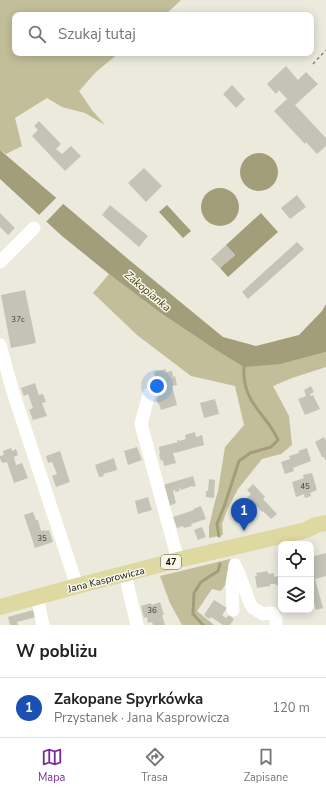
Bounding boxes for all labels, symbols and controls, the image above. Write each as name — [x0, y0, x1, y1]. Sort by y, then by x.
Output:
search box — [12, 12, 314, 56]
icon: search — [26, 23, 48, 45]
text: Szukaj tutaj — [58, 24, 136, 44]
water label: Zakopianka — [121, 268, 174, 315]
house number: 37c — [11, 314, 25, 325]
your location — [147, 376, 167, 396]
house number: 45 — [300, 481, 310, 492]
pin: 1 — [231, 498, 257, 531]
house number: 35 — [37, 533, 47, 544]
map controls — [278, 541, 314, 613]
button: locate — [278, 541, 314, 577]
road number: 47 — [161, 555, 181, 569]
street label: Jana Kasprowicza — [65, 564, 146, 597]
button: layers — [278, 577, 314, 613]
house number: 36 — [147, 605, 157, 616]
text: W pobliżu — [16, 640, 97, 663]
text: Zakopane Spyrkówka — [54, 689, 203, 709]
text: 1 — [25, 699, 33, 717]
text: 120 m — [272, 699, 310, 717]
text: Przystanek · Jana Kasprowicza — [54, 709, 229, 727]
tab: Mapa — [38, 746, 65, 785]
tab: Trasa — [141, 746, 168, 785]
tab: Zapisane — [244, 746, 288, 785]

